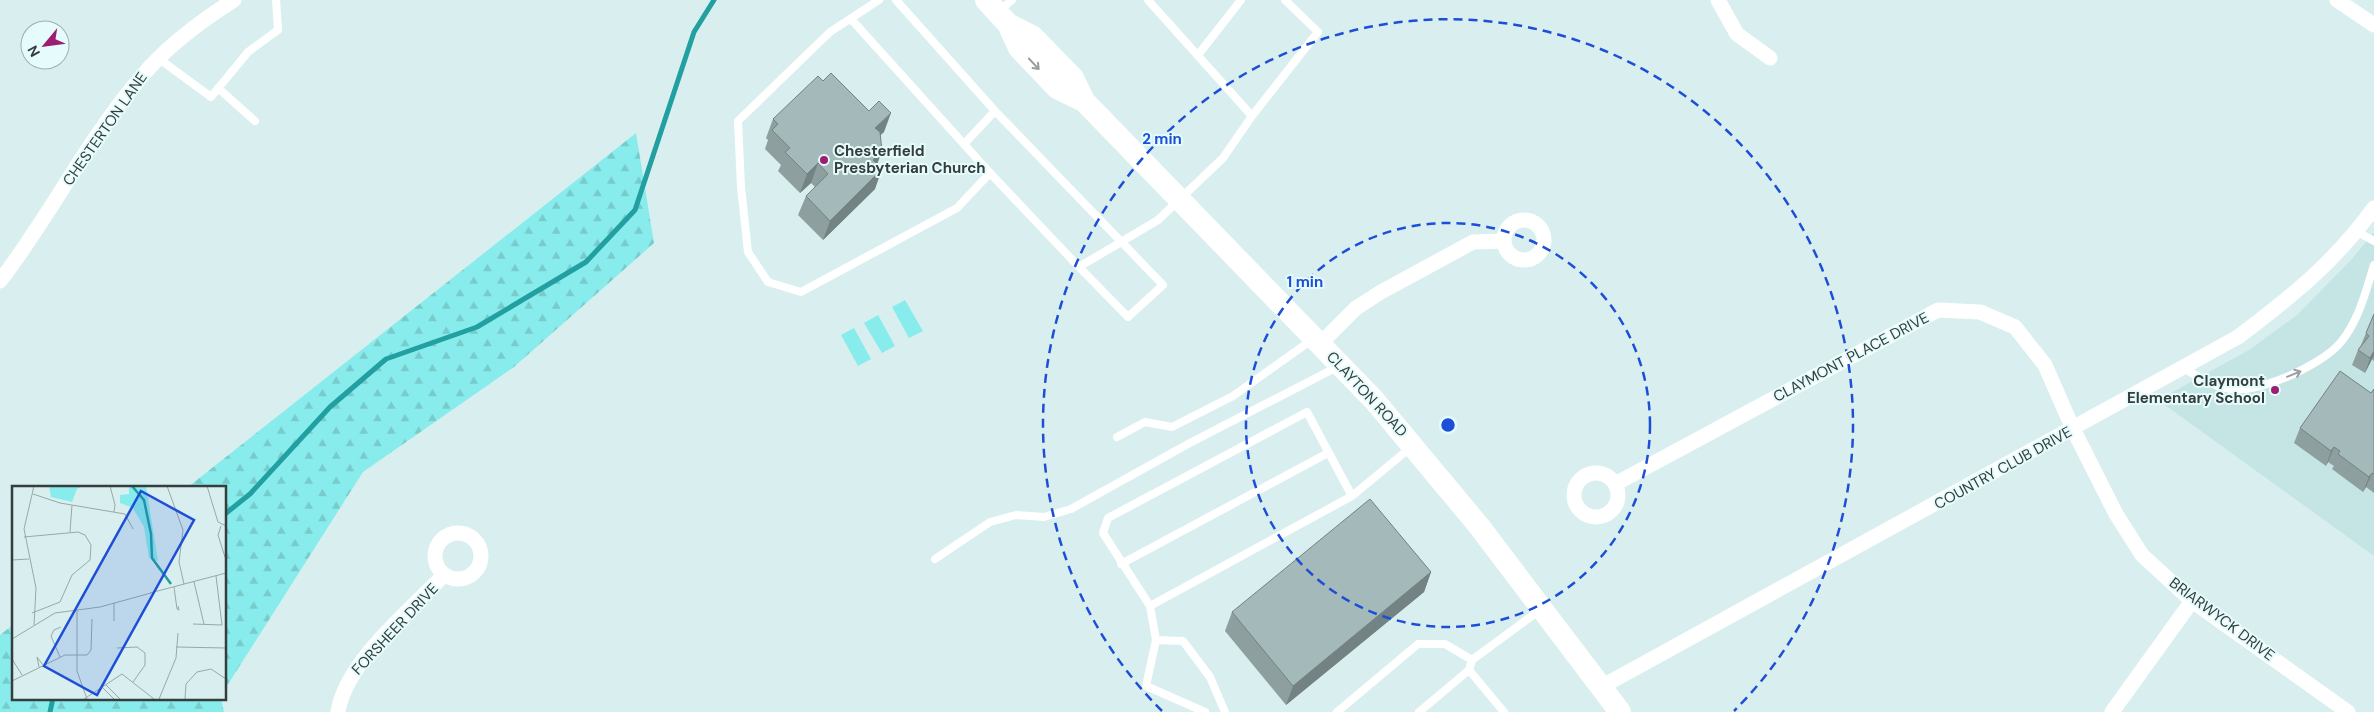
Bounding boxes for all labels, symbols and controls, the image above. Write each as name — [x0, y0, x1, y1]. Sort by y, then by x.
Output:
north arrow — [20, 20, 70, 70]
text: N — [23, 42, 44, 60]
one-way arrow — [1028, 58, 1041, 70]
street label: CHESTERTON LANE — [58, 68, 152, 190]
text: 2 min — [1142, 129, 1182, 149]
place label: Chesterfield Presbyterian Church — [834, 141, 986, 178]
marker: Chesterfield Presbyterian Church — [818, 154, 830, 166]
text: 1 min — [1287, 272, 1323, 292]
street label: CLAYMONT PLACE DRIVE — [1770, 307, 1932, 407]
street label: CLAYTON ROAD — [1322, 347, 1412, 441]
one-way arrow — [2286, 368, 2301, 378]
place label: Claymont Elementary School — [2127, 371, 2265, 408]
marker: Claymont Elementary School — [2269, 384, 2281, 396]
centre of rings — [1439, 416, 1457, 434]
street label: COUNTRY CLUB DRIVE — [1931, 422, 2075, 514]
inset map — [12, 486, 226, 700]
street label: BRIARWYCK DRIVE — [2165, 573, 2279, 665]
street label: FORSHEER DRIVE — [347, 579, 443, 679]

